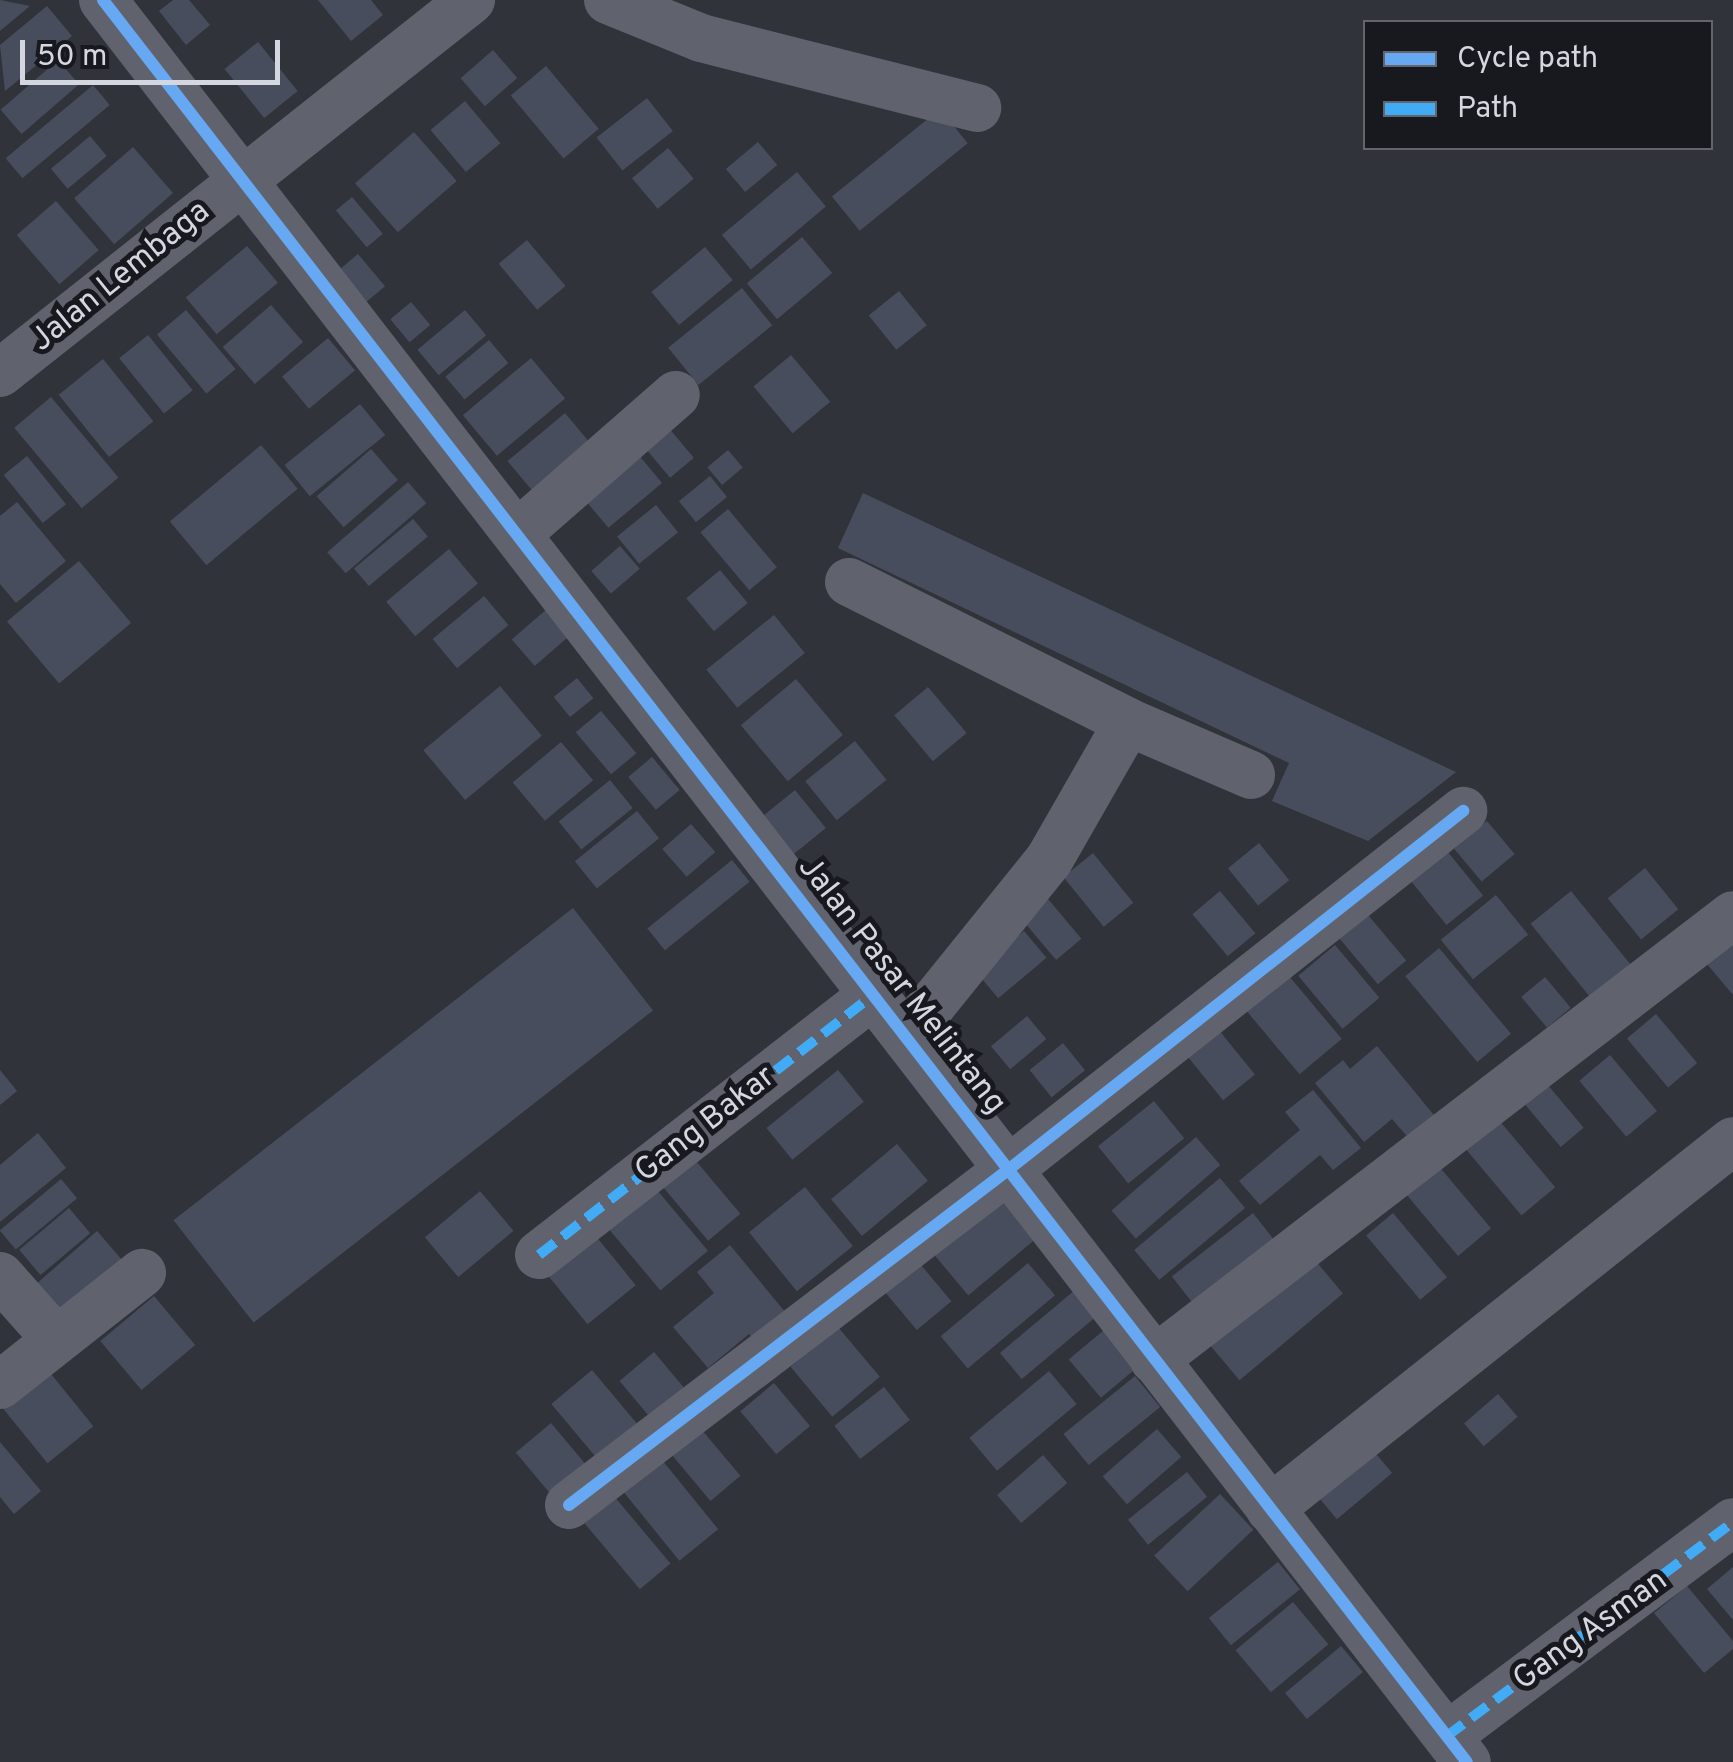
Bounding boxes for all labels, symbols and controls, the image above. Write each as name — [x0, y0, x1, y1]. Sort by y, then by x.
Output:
scale bar — [25, 20, 285, 82]
legend — [1363, 20, 1713, 150]
text: 50 m — [37, 39, 107, 76]
text: Cycle path — [1457, 41, 1598, 78]
text: Path — [1457, 91, 1518, 128]
street label: Jalan Lembaga — [24, 193, 218, 361]
street label: Jalan Pasar Melintang — [788, 850, 1014, 1122]
street label: Gang Bakar — [628, 1058, 784, 1192]
street label: Gang Asman — [1506, 1562, 1676, 1700]

